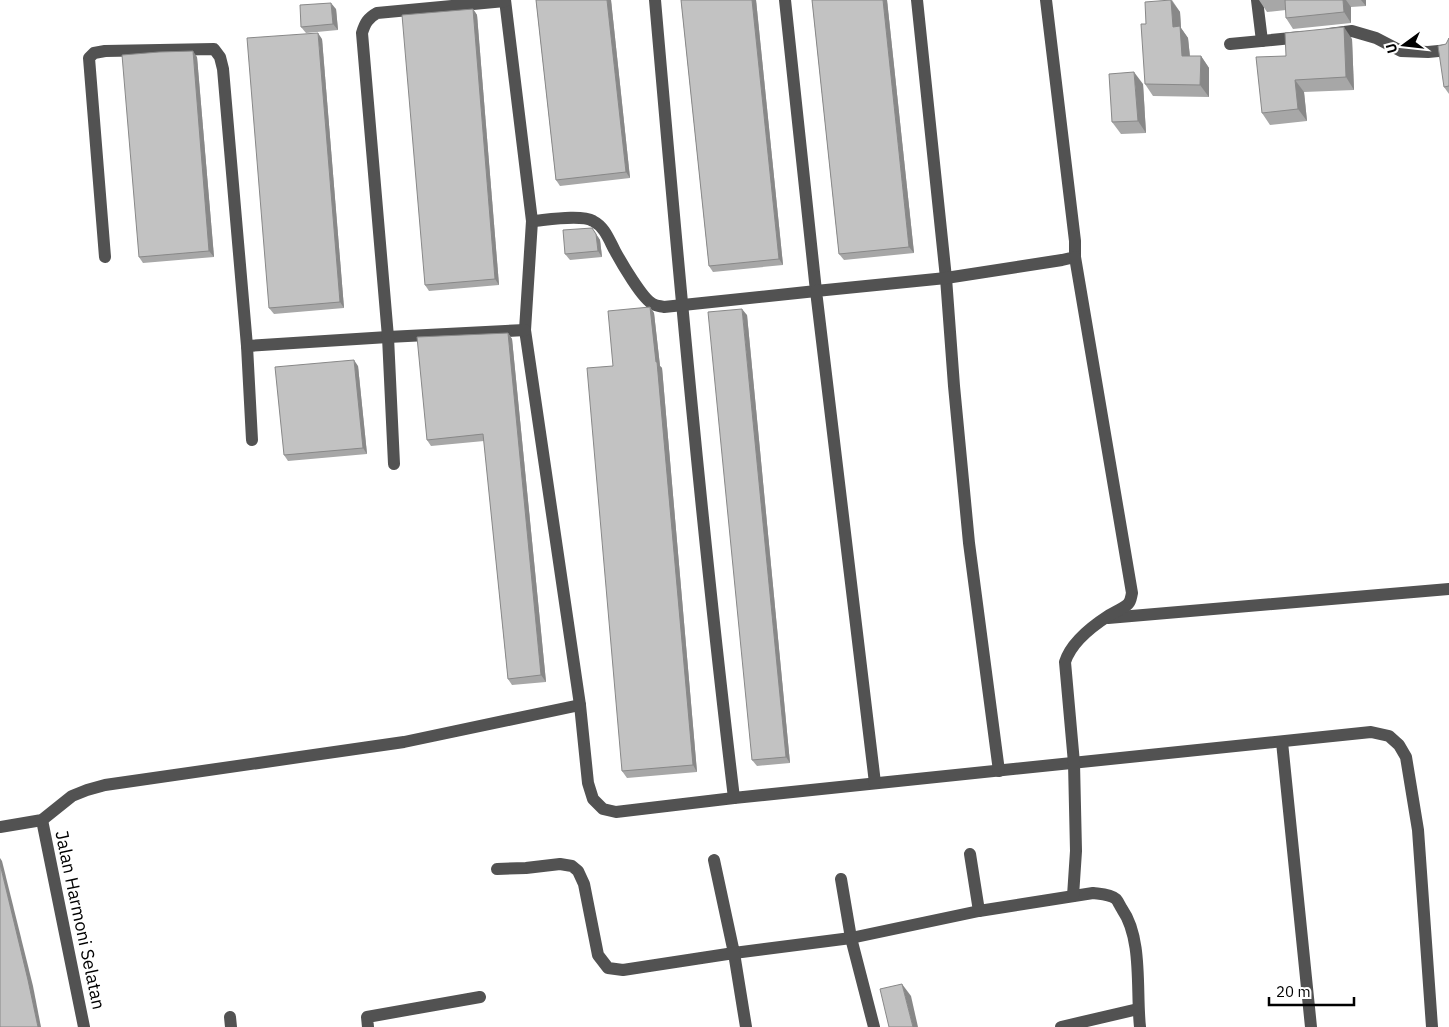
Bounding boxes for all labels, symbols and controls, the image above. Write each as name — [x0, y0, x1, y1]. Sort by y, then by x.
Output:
north arrow — [1379, 20, 1429, 70]
text: U — [1381, 41, 1401, 55]
street label: Jalan Harmoni Selatan — [50, 828, 111, 1012]
scale bar — [1269, 974, 1354, 1006]
text: 20 m — [1276, 982, 1311, 1001]

